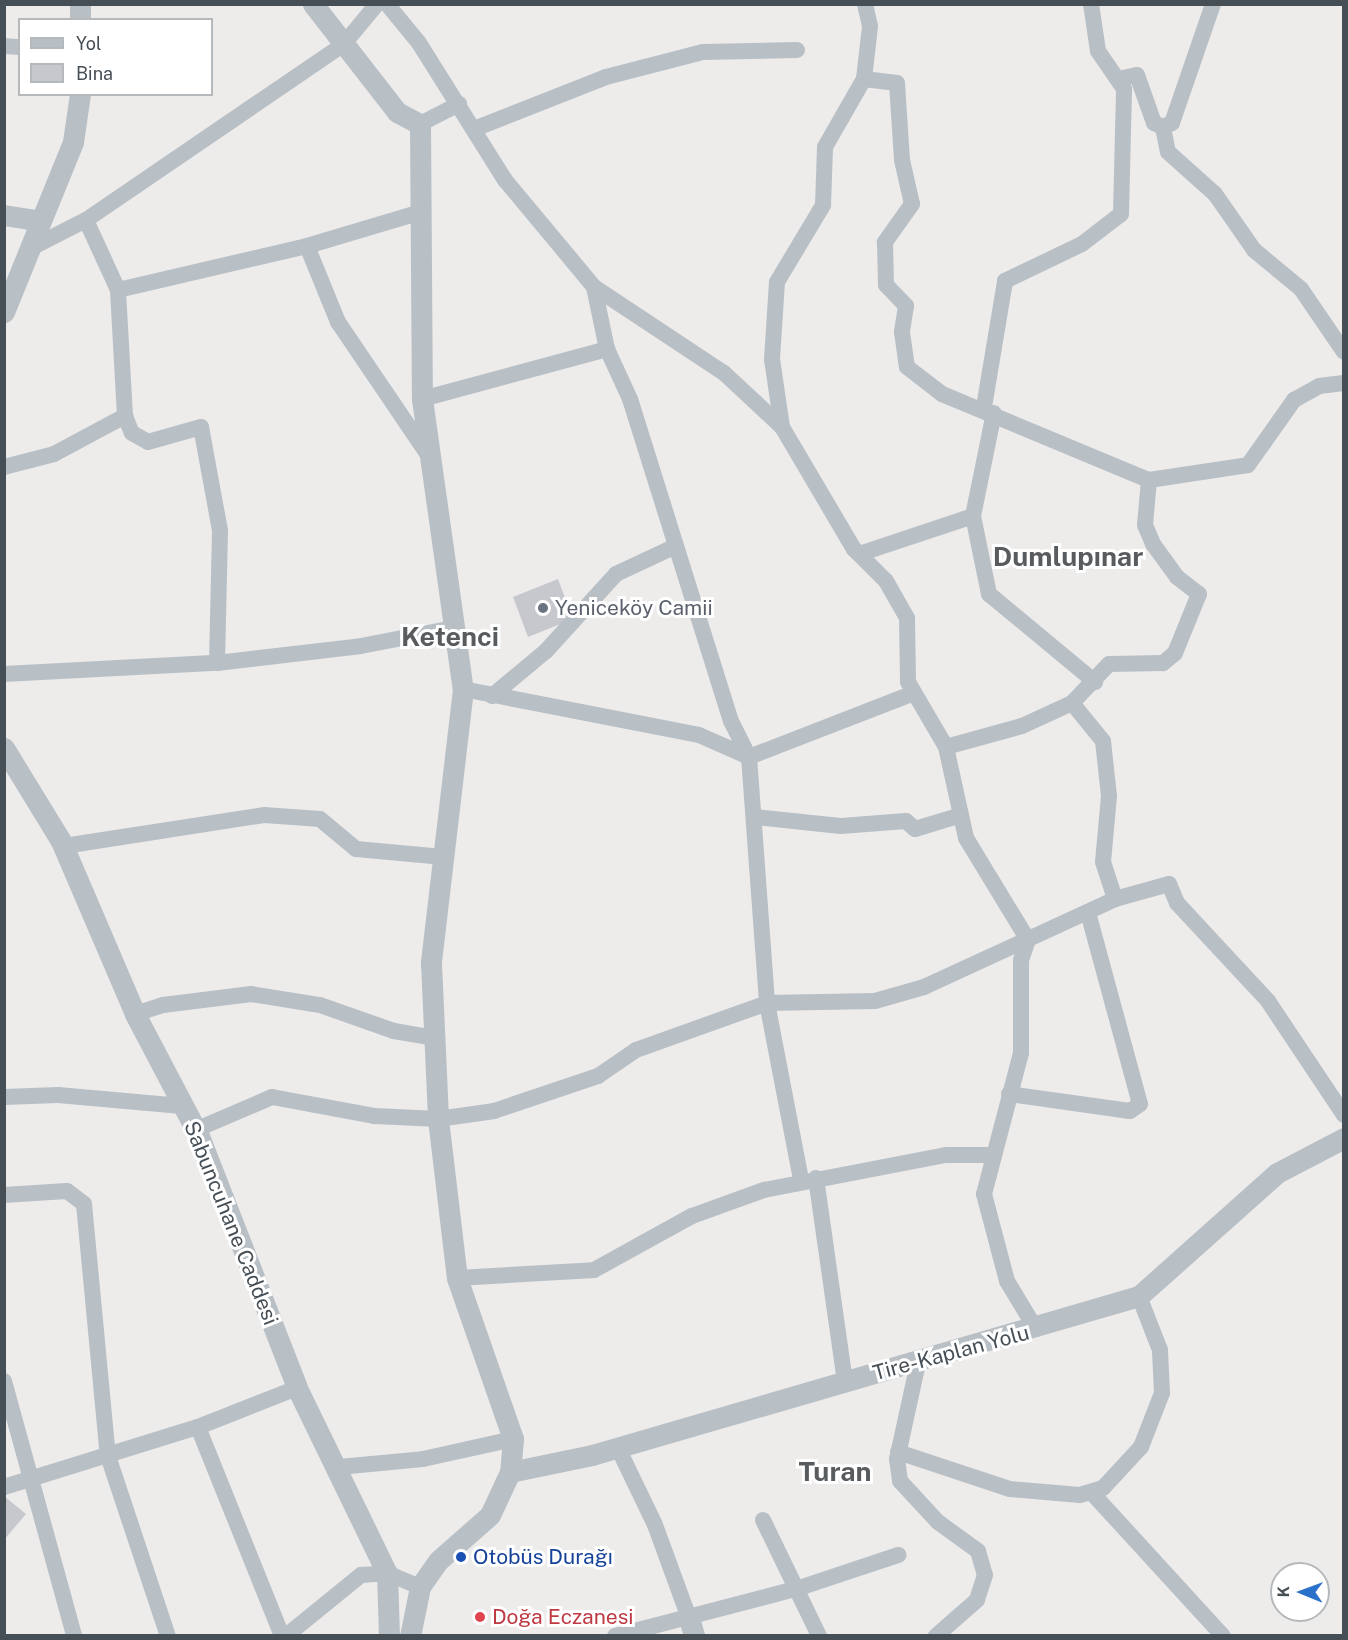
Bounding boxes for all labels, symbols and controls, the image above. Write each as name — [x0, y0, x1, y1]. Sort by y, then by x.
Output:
legend — [18, 18, 213, 96]
text: Yol — [76, 33, 101, 54]
text: Bina — [76, 63, 113, 84]
district label: Dumlupınar — [993, 541, 1143, 573]
place label: Yeniceköy Camii — [555, 595, 713, 621]
marker: Yeniceköy Camii — [536, 601, 550, 615]
district label: Ketenci — [401, 621, 499, 653]
street label: Sabuncuhane Caddesi — [179, 1117, 283, 1329]
street label: Tire-Kaplan Yolu — [870, 1320, 1032, 1386]
district label: Turan — [798, 1456, 872, 1488]
place label: Otobüs Durağı — [473, 1544, 613, 1570]
marker: Otobüs Durağı — [454, 1550, 468, 1564]
north arrow — [1270, 1562, 1330, 1622]
text: K — [1274, 1586, 1293, 1598]
place label: Doğa Eczanesi — [492, 1604, 633, 1630]
marker: Doğa Eczanesi — [473, 1610, 487, 1624]

